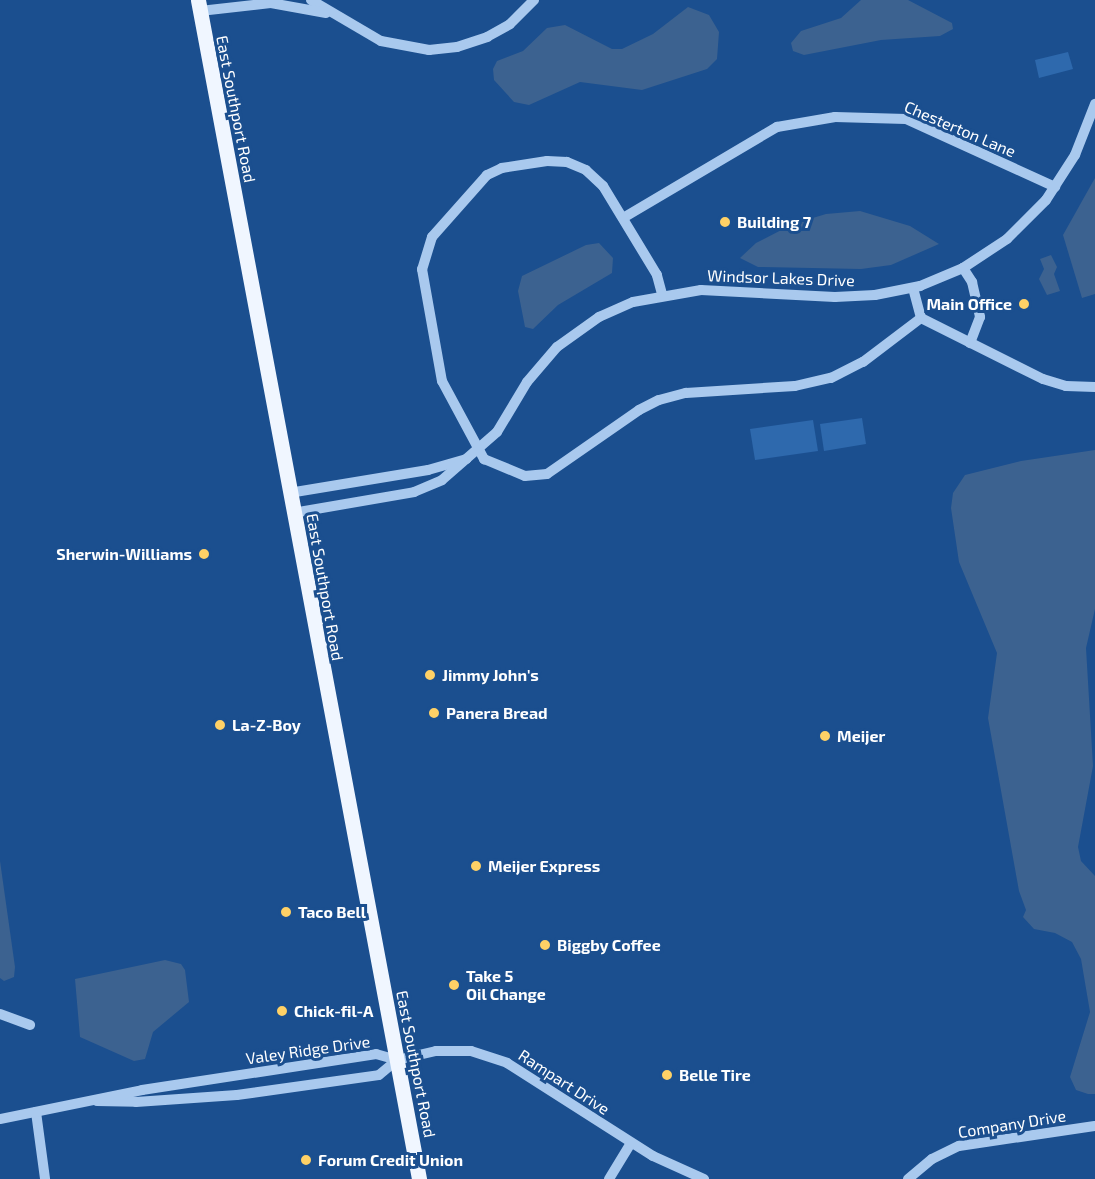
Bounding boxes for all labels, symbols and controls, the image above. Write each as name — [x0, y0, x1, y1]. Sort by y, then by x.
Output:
street label: East Southport Road — [212, 34, 260, 184]
street label: Chesterton Lane — [901, 97, 1019, 161]
place label: Building 7 — [737, 212, 811, 232]
marker: Building 7 — [718, 215, 732, 229]
street label: Windsor Lakes Drive — [707, 266, 855, 290]
place label: Main Office — [926, 294, 1012, 314]
marker: Main Office — [1017, 297, 1031, 311]
street label: East Southport Road — [303, 512, 347, 662]
place label: Sherwin-Williams — [56, 544, 192, 564]
marker: Sherwin-Williams — [197, 547, 211, 561]
place label: Jimmy John's — [442, 665, 539, 685]
marker: Jimmy John's — [423, 668, 437, 682]
place label: Panera Bread — [446, 703, 548, 723]
marker: Panera Bread — [427, 706, 441, 720]
place label: La-Z-Boy — [232, 715, 301, 735]
marker: La-Z-Boy — [213, 718, 227, 732]
place label: Meijer — [837, 726, 885, 746]
marker: Meijer — [818, 729, 832, 743]
place label: Meijer Express — [488, 856, 600, 876]
marker: Meijer Express — [469, 859, 483, 873]
place label: Taco Bell — [298, 902, 366, 922]
marker: Taco Bell — [279, 905, 293, 919]
place label: Biggby Coffee — [557, 935, 661, 955]
marker: Biggby Coffee — [538, 938, 552, 952]
place label: Take 5 Oil Change — [466, 966, 546, 1004]
marker: Take 5 Oil Change — [447, 978, 461, 992]
street label: East Southport Road — [392, 989, 440, 1139]
place label: Chick-fil-A — [294, 1001, 373, 1021]
marker: Chick-fil-A — [275, 1004, 289, 1018]
street label: Valey Ridge Drive — [245, 1032, 371, 1068]
street label: Rampart Drive — [515, 1045, 613, 1119]
place label: Belle Tire — [679, 1065, 751, 1085]
marker: Belle Tire — [660, 1068, 674, 1082]
street label: Company Drive — [956, 1106, 1068, 1142]
place label: Forum Credit Union — [318, 1150, 463, 1170]
marker: Forum Credit Union — [299, 1153, 313, 1167]

